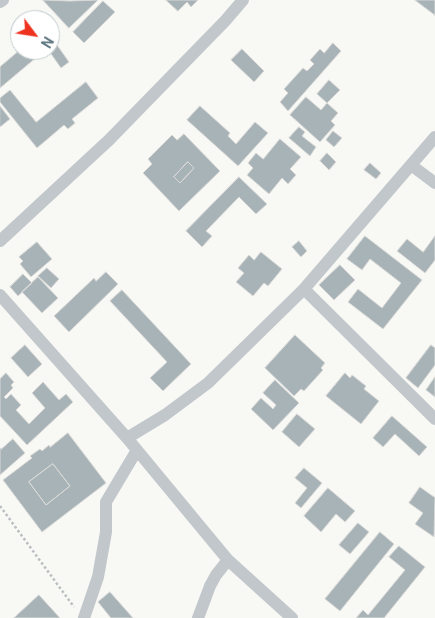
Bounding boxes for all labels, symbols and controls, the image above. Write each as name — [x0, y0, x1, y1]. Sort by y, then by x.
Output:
north arrow — [10, 10, 60, 60]
text: N — [38, 34, 56, 51]

